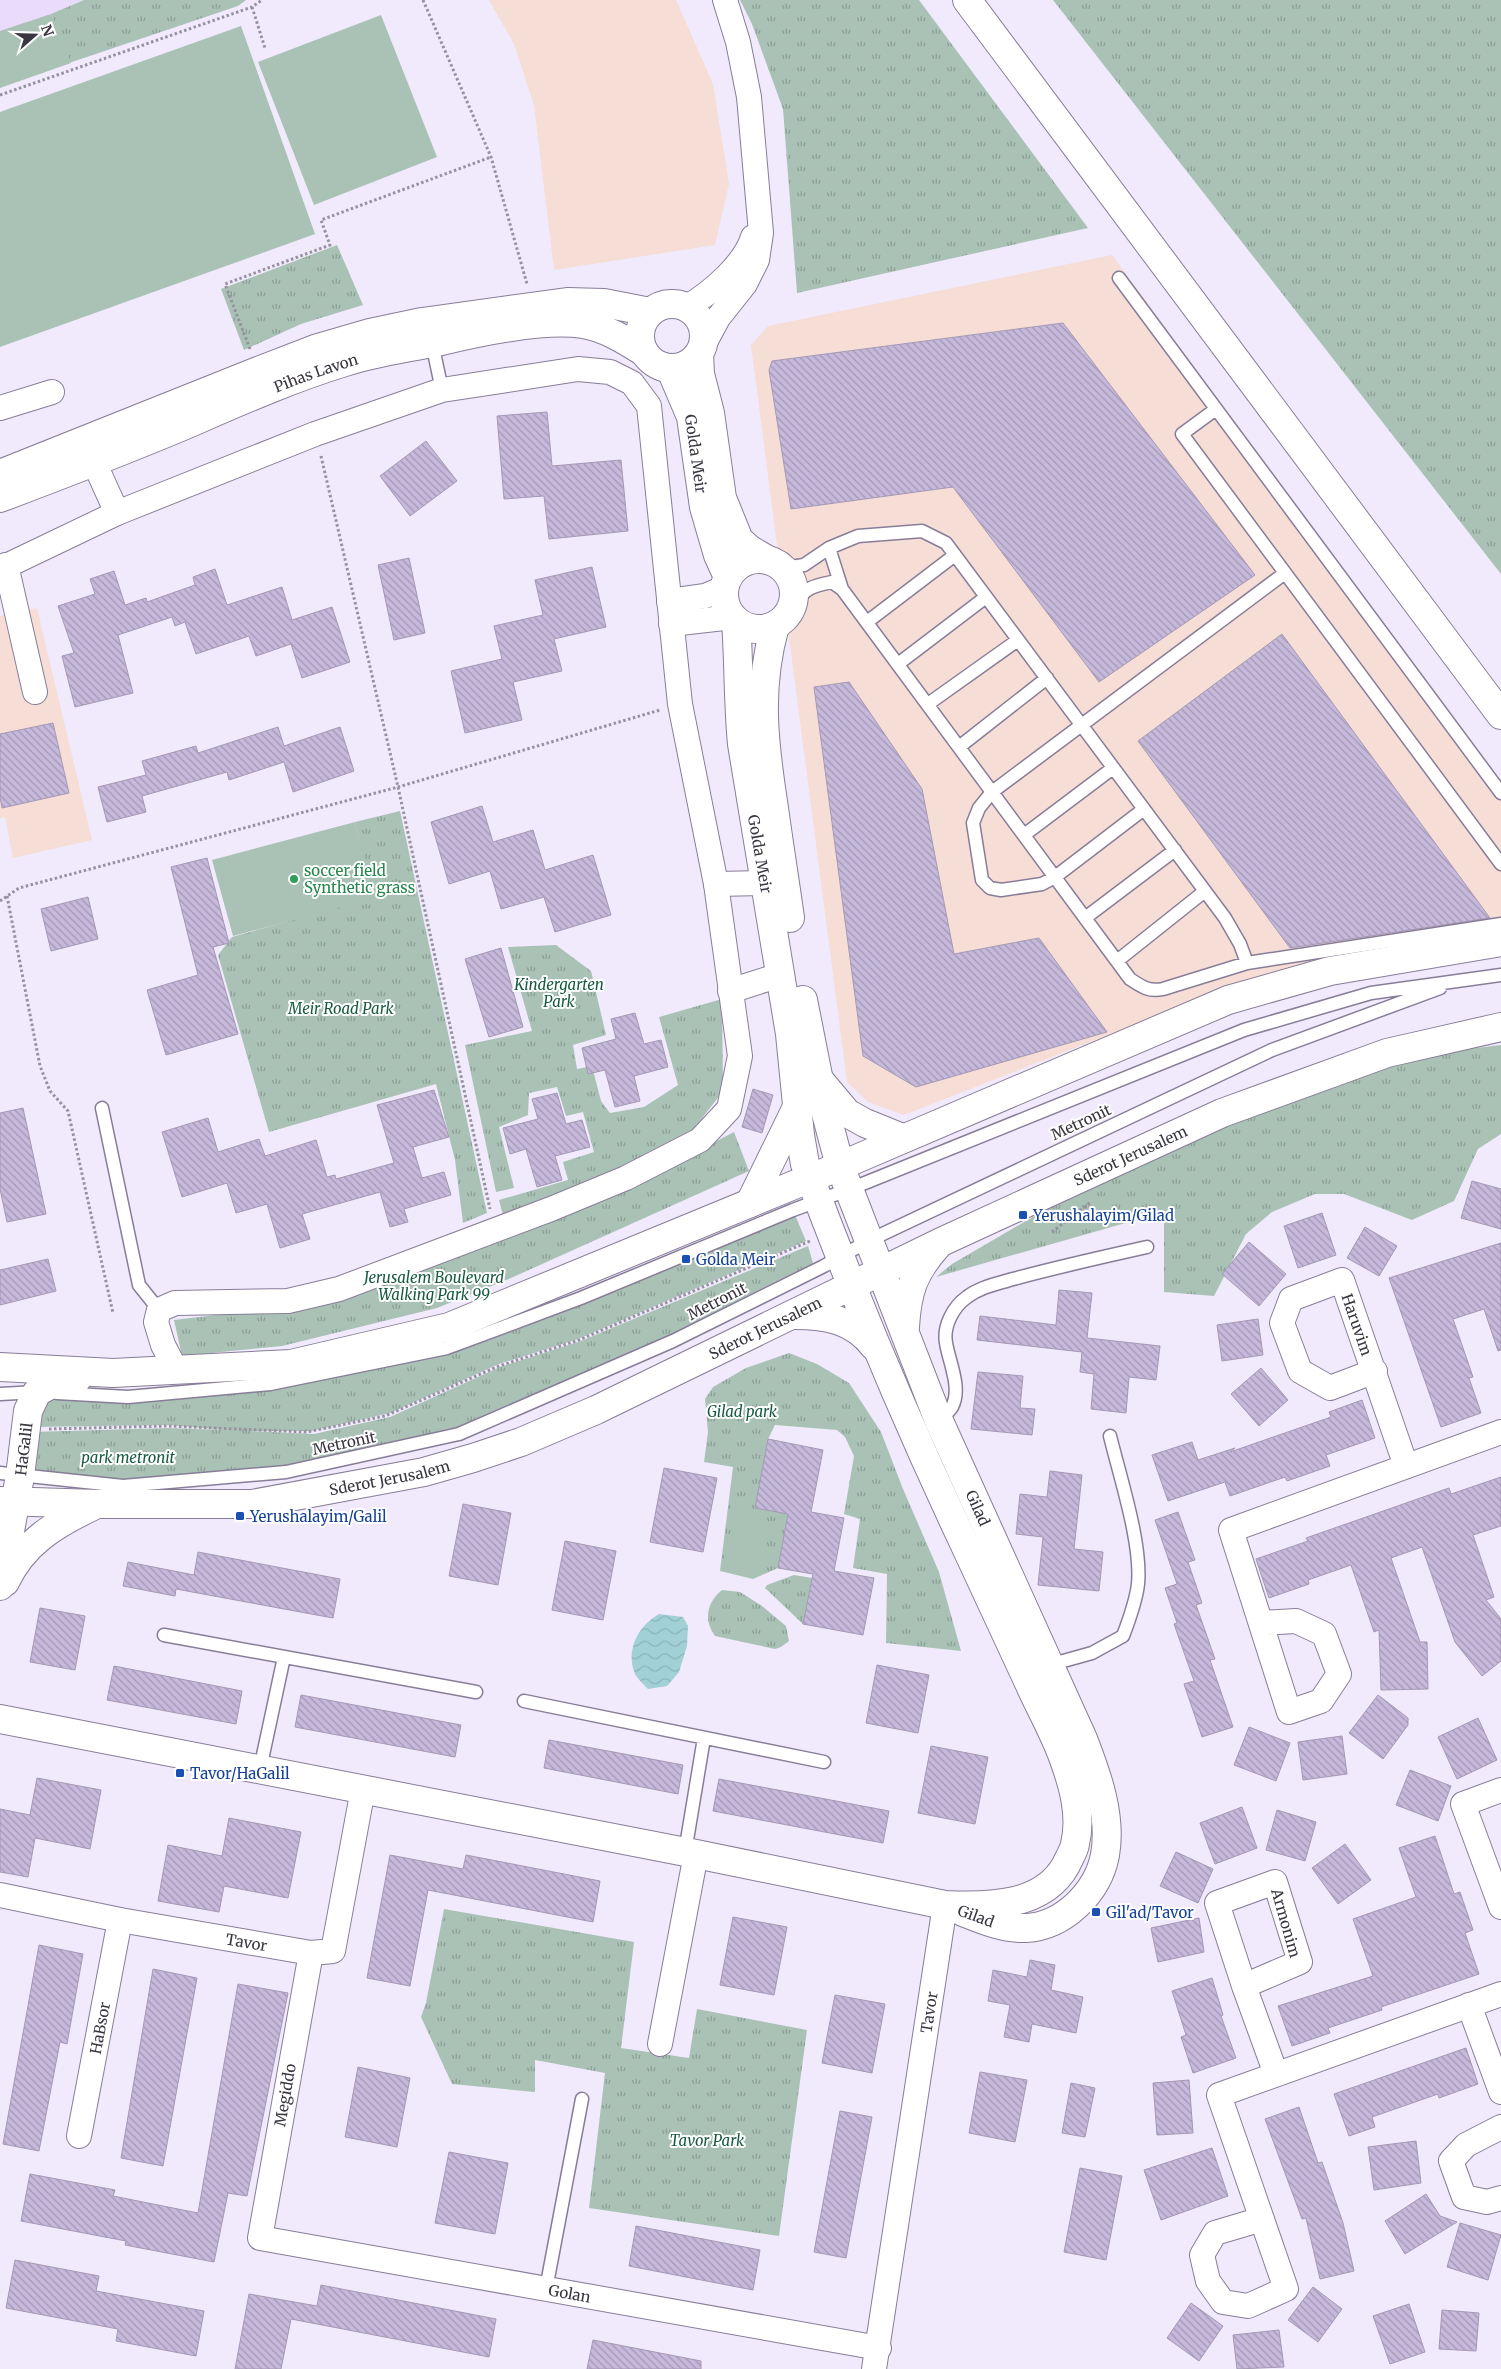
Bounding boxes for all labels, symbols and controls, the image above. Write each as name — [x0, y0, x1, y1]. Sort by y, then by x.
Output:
north arrow — [10, 10, 60, 60]
text: N — [37, 22, 58, 39]
street label: Pihas Lavon — [271, 349, 360, 396]
street label: Golda Meir — [681, 413, 711, 495]
street label: Golda Meir — [744, 813, 776, 895]
place label: soccer field Synthetic grass — [304, 861, 415, 897]
marker: soccer field Synthetic grass — [288, 873, 300, 885]
park label: Kindergarten Park — [513, 975, 604, 1011]
park label: Meir Road Park — [287, 999, 394, 1018]
street label: Metronit — [1048, 1100, 1114, 1144]
street label: Sderot Jerusalem — [1070, 1121, 1190, 1189]
place label: Yerushalayim/Gilad — [1032, 1206, 1174, 1225]
marker: Yerushalayim/Gilad — [1017, 1209, 1029, 1221]
place label: Golda Meir — [696, 1250, 776, 1269]
marker: Golda Meir — [680, 1253, 692, 1265]
park label: Jerusalem Boulevard Walking Park 99 — [362, 1268, 504, 1304]
street label: Metronit — [684, 1278, 750, 1324]
street label: Haruvim — [1338, 1291, 1377, 1358]
street label: Sderot Jerusalem — [706, 1292, 824, 1363]
park label: Gilad park — [707, 1402, 778, 1421]
street label: HaGalil — [11, 1421, 36, 1477]
street label: Metronit — [311, 1427, 377, 1459]
park label: park metronit — [81, 1448, 176, 1467]
street label: Sderot Jerusalem — [327, 1456, 452, 1499]
street label: Gilad — [962, 1487, 995, 1529]
place label: Yerushalayim/Galil — [249, 1507, 387, 1526]
marker: Yerushalayim/Galil — [234, 1510, 246, 1522]
place label: Tavor/HaGalil — [190, 1764, 290, 1783]
marker: Tavor/HaGalil — [174, 1767, 186, 1779]
street label: Armonim — [1267, 1885, 1305, 1960]
street label: Gilad — [955, 1901, 997, 1931]
place label: Gil'ad/Tavor — [1106, 1903, 1194, 1922]
marker: Gil'ad/Tavor — [1090, 1906, 1102, 1918]
street label: Tavor — [224, 1929, 269, 1955]
street label: Tavor — [916, 1990, 941, 2034]
street label: HaBsor — [85, 2000, 114, 2056]
street label: Megiddo — [270, 2062, 300, 2128]
park label: Tavor Park — [670, 2131, 745, 2150]
street label: Golan — [547, 2280, 592, 2306]

